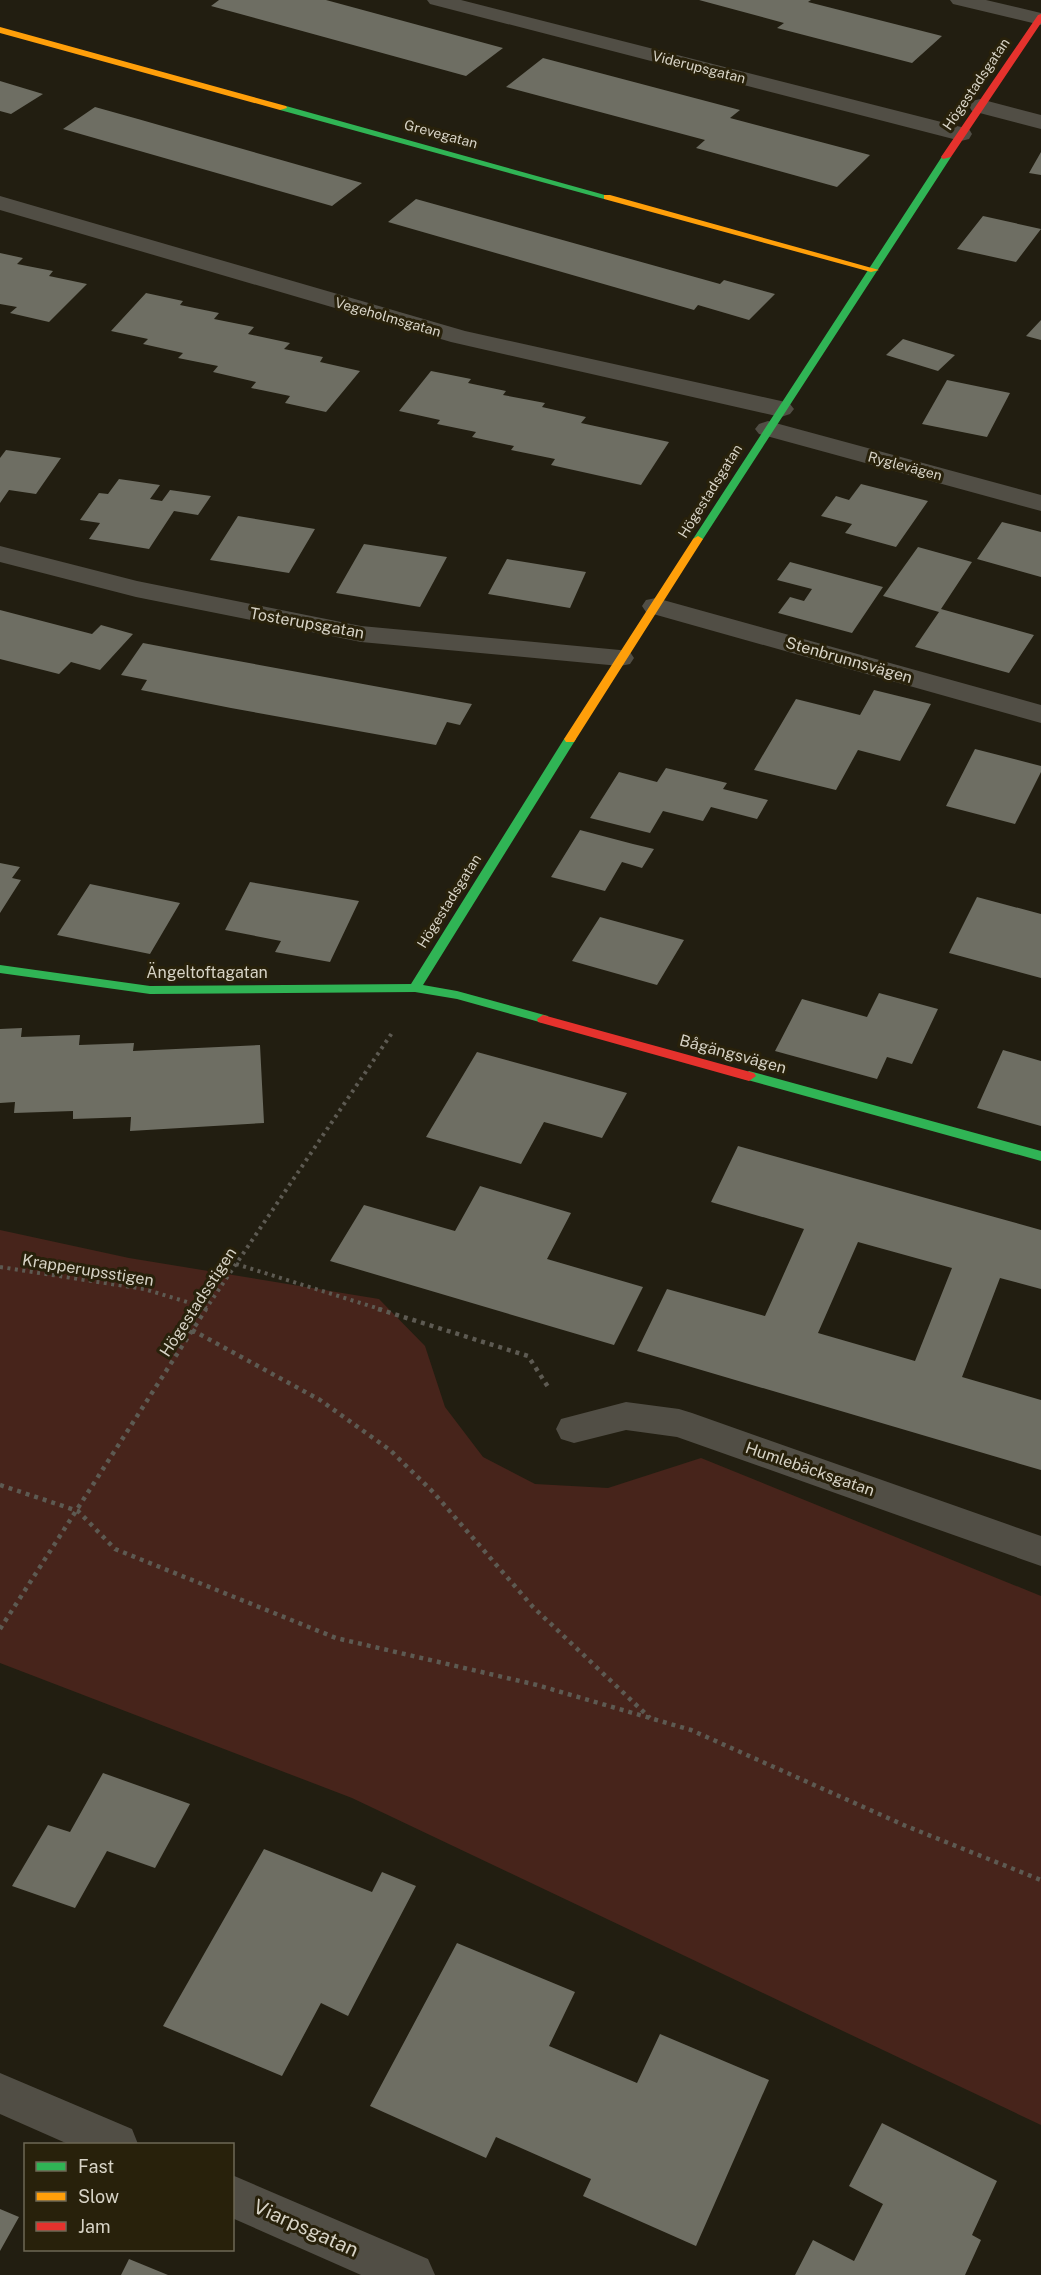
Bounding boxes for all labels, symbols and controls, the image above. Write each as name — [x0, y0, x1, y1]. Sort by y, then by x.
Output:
street label: Högestadsgatan — [939, 35, 1013, 133]
street label: Viderupsgatan — [651, 48, 747, 86]
street label: Grevegatan — [403, 117, 479, 151]
street label: Vegeholmsgatan — [333, 294, 443, 340]
street label: Högestadsgatan — [675, 441, 745, 541]
street label: Ryglevägen — [866, 448, 944, 484]
street label: Tosterupsgatan — [248, 604, 366, 642]
street label: Stenbrunnsvägen — [783, 633, 915, 687]
street label: Högestadsgatan — [414, 851, 484, 951]
street label: Ängeltoftagatan — [146, 962, 268, 982]
street label: Bågängsvägen — [677, 1031, 789, 1077]
street label: Högestadsstigen — [156, 1244, 240, 1360]
street label: Krapperupsstigen — [21, 1250, 155, 1290]
street label: Humlebäcksgatan — [743, 1438, 877, 1500]
legend — [24, 2143, 234, 2251]
text: Fast — [78, 2156, 114, 2177]
text: Slow — [78, 2186, 119, 2207]
street label: Viarpsgatan — [250, 2194, 362, 2262]
text: Jam — [78, 2216, 111, 2237]

